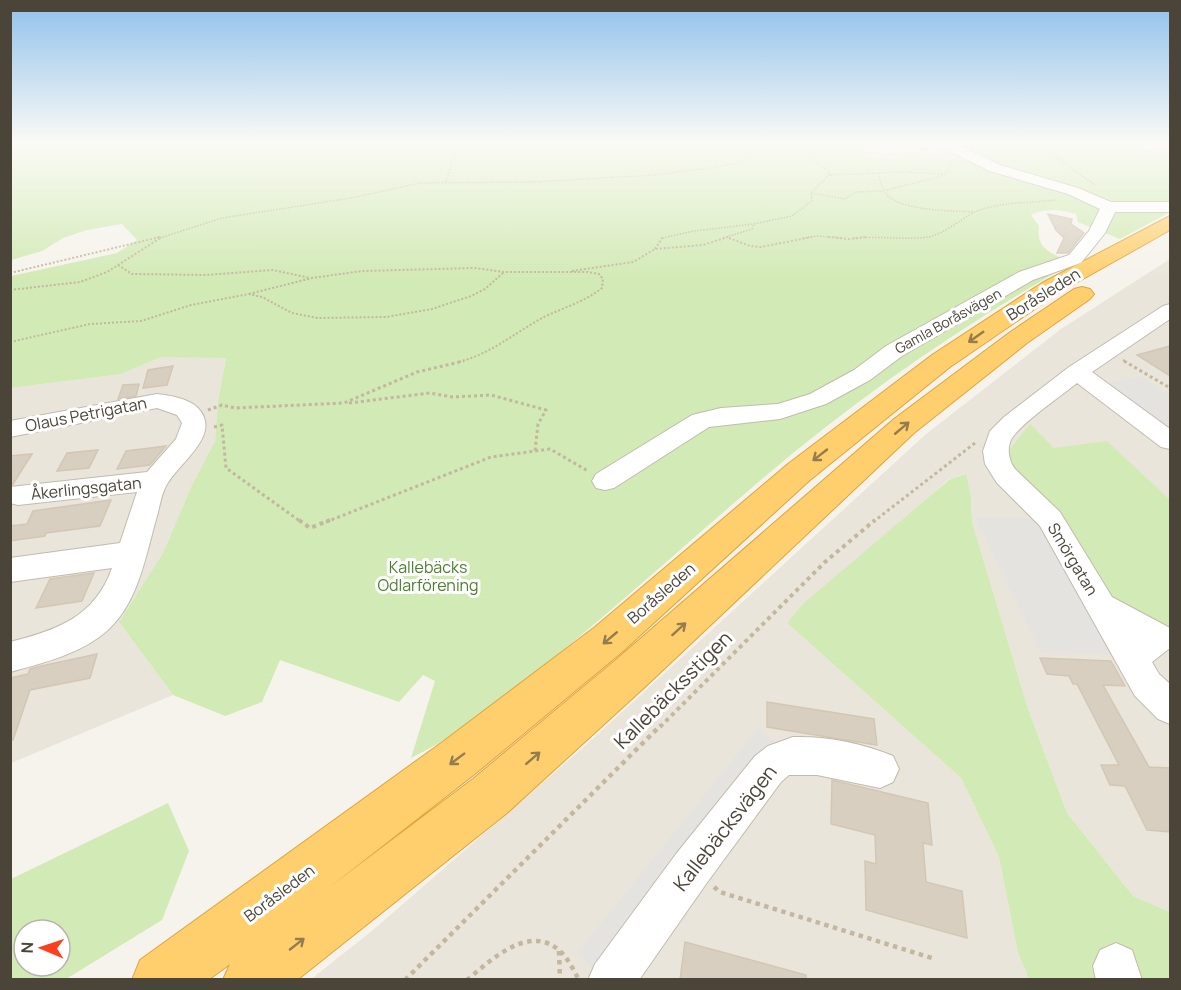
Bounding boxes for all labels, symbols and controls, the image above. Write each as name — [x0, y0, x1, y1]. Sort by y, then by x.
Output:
street label: Boråsleden — [1002, 263, 1084, 325]
street label: Gamla Boråsvägen — [891, 283, 1004, 358]
one-way arrow — [968, 331, 984, 343]
street label: Olaus Petrigatan — [23, 391, 149, 437]
one-way arrow — [894, 421, 909, 435]
one-way arrow — [812, 448, 828, 461]
street label: Åkerlingsgatan — [30, 471, 142, 505]
street label: Smörgatan — [1043, 518, 1103, 600]
park label: Kallebäcks Odlarförening — [377, 556, 479, 596]
street label: Boråsleden — [622, 557, 700, 629]
one-way arrow — [671, 622, 686, 636]
street label: Kallebäcksstigen — [608, 625, 738, 755]
one-way arrow — [603, 631, 618, 645]
one-way arrow — [525, 751, 540, 765]
one-way arrow — [449, 752, 465, 765]
street label: Kallebäcksvägen — [667, 759, 783, 897]
street label: Boråsleden — [239, 859, 319, 927]
north arrow — [12, 918, 72, 978]
one-way arrow — [289, 937, 305, 950]
text: N — [16, 941, 38, 954]

